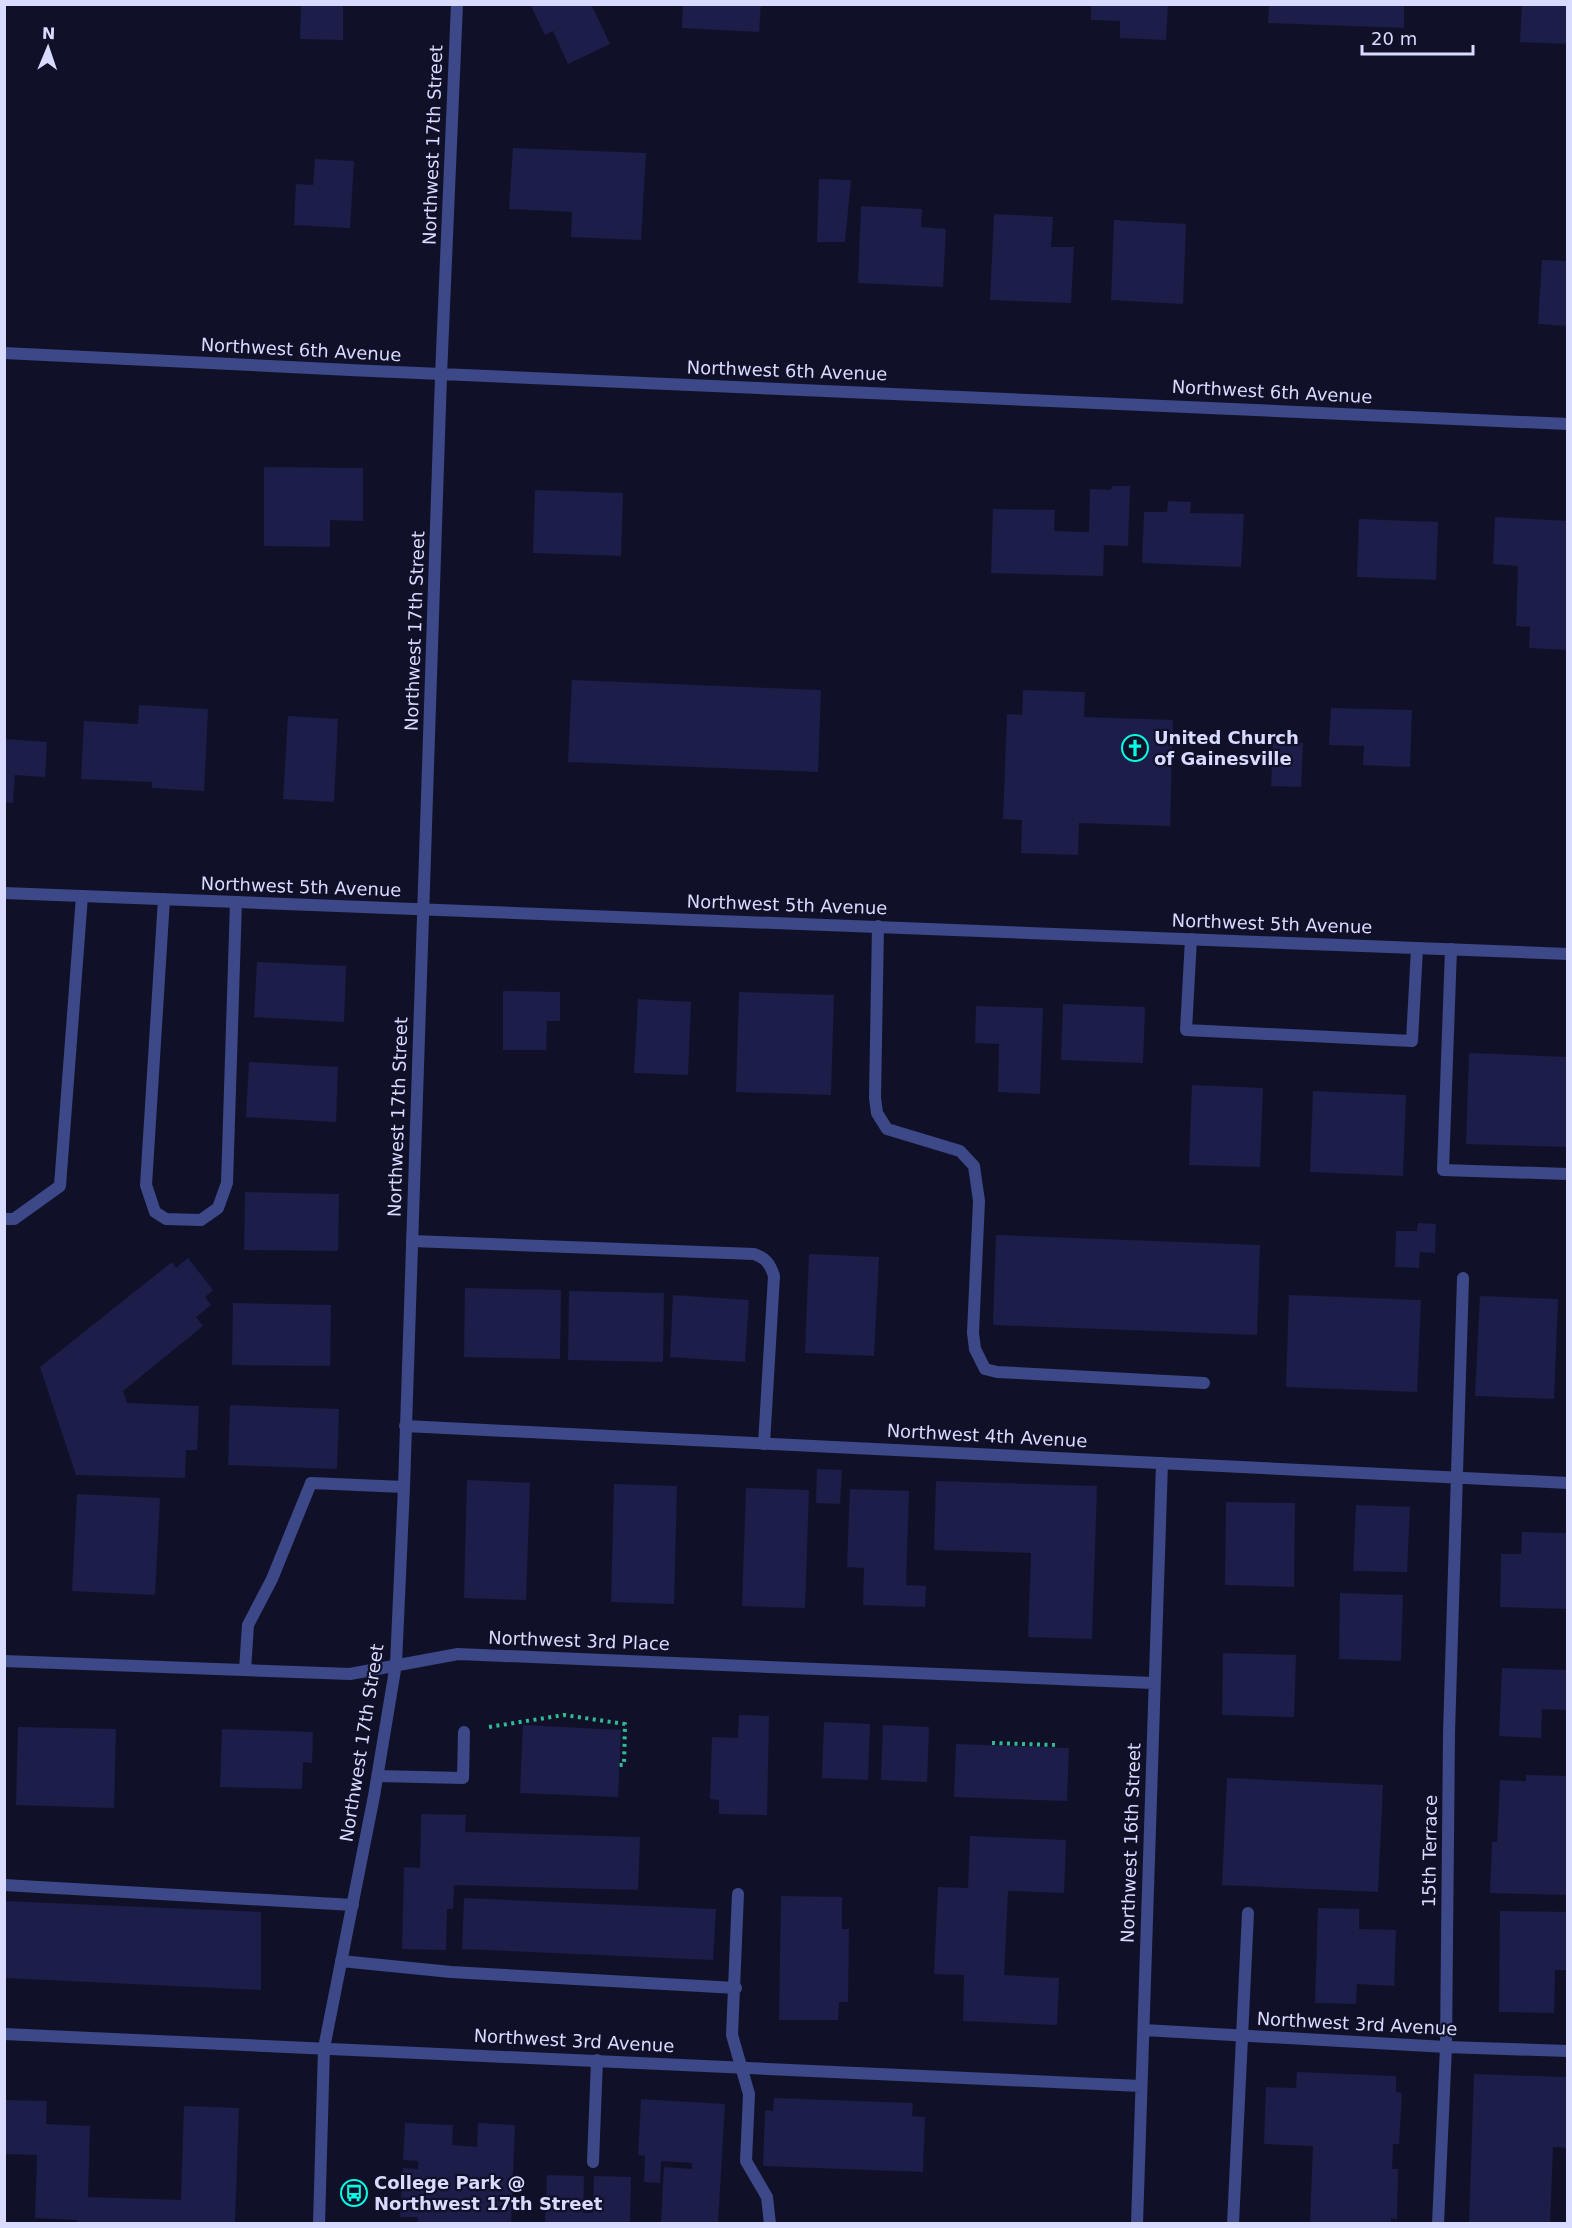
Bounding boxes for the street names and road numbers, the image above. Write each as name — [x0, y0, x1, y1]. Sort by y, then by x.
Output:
street label: Northwest 17th Street — [419, 45, 446, 245]
street label: Northwest 6th Avenue — [200, 334, 402, 365]
street label: Northwest 6th Avenue — [686, 357, 888, 384]
street label: Northwest 6th Avenue — [1171, 376, 1373, 407]
street label: Northwest 17th Street — [401, 531, 428, 731]
street label: Northwest 5th Avenue — [200, 873, 402, 900]
street label: Northwest 5th Avenue — [686, 891, 888, 918]
street label: Northwest 5th Avenue — [1171, 910, 1373, 937]
street label: Northwest 17th Street — [384, 1017, 411, 1217]
street label: Northwest 4th Avenue — [886, 1420, 1088, 1451]
street label: Northwest 3rd Place — [488, 1627, 670, 1654]
street label: Northwest 17th Street — [335, 1642, 388, 1843]
street label: Northwest 16th Street — [1117, 1743, 1144, 1943]
street label: 15th Terrace — [1418, 1795, 1441, 1907]
street label: Northwest 3rd Avenue — [1256, 2008, 1458, 2039]
street label: Northwest 3rd Avenue — [473, 2025, 675, 2056]

